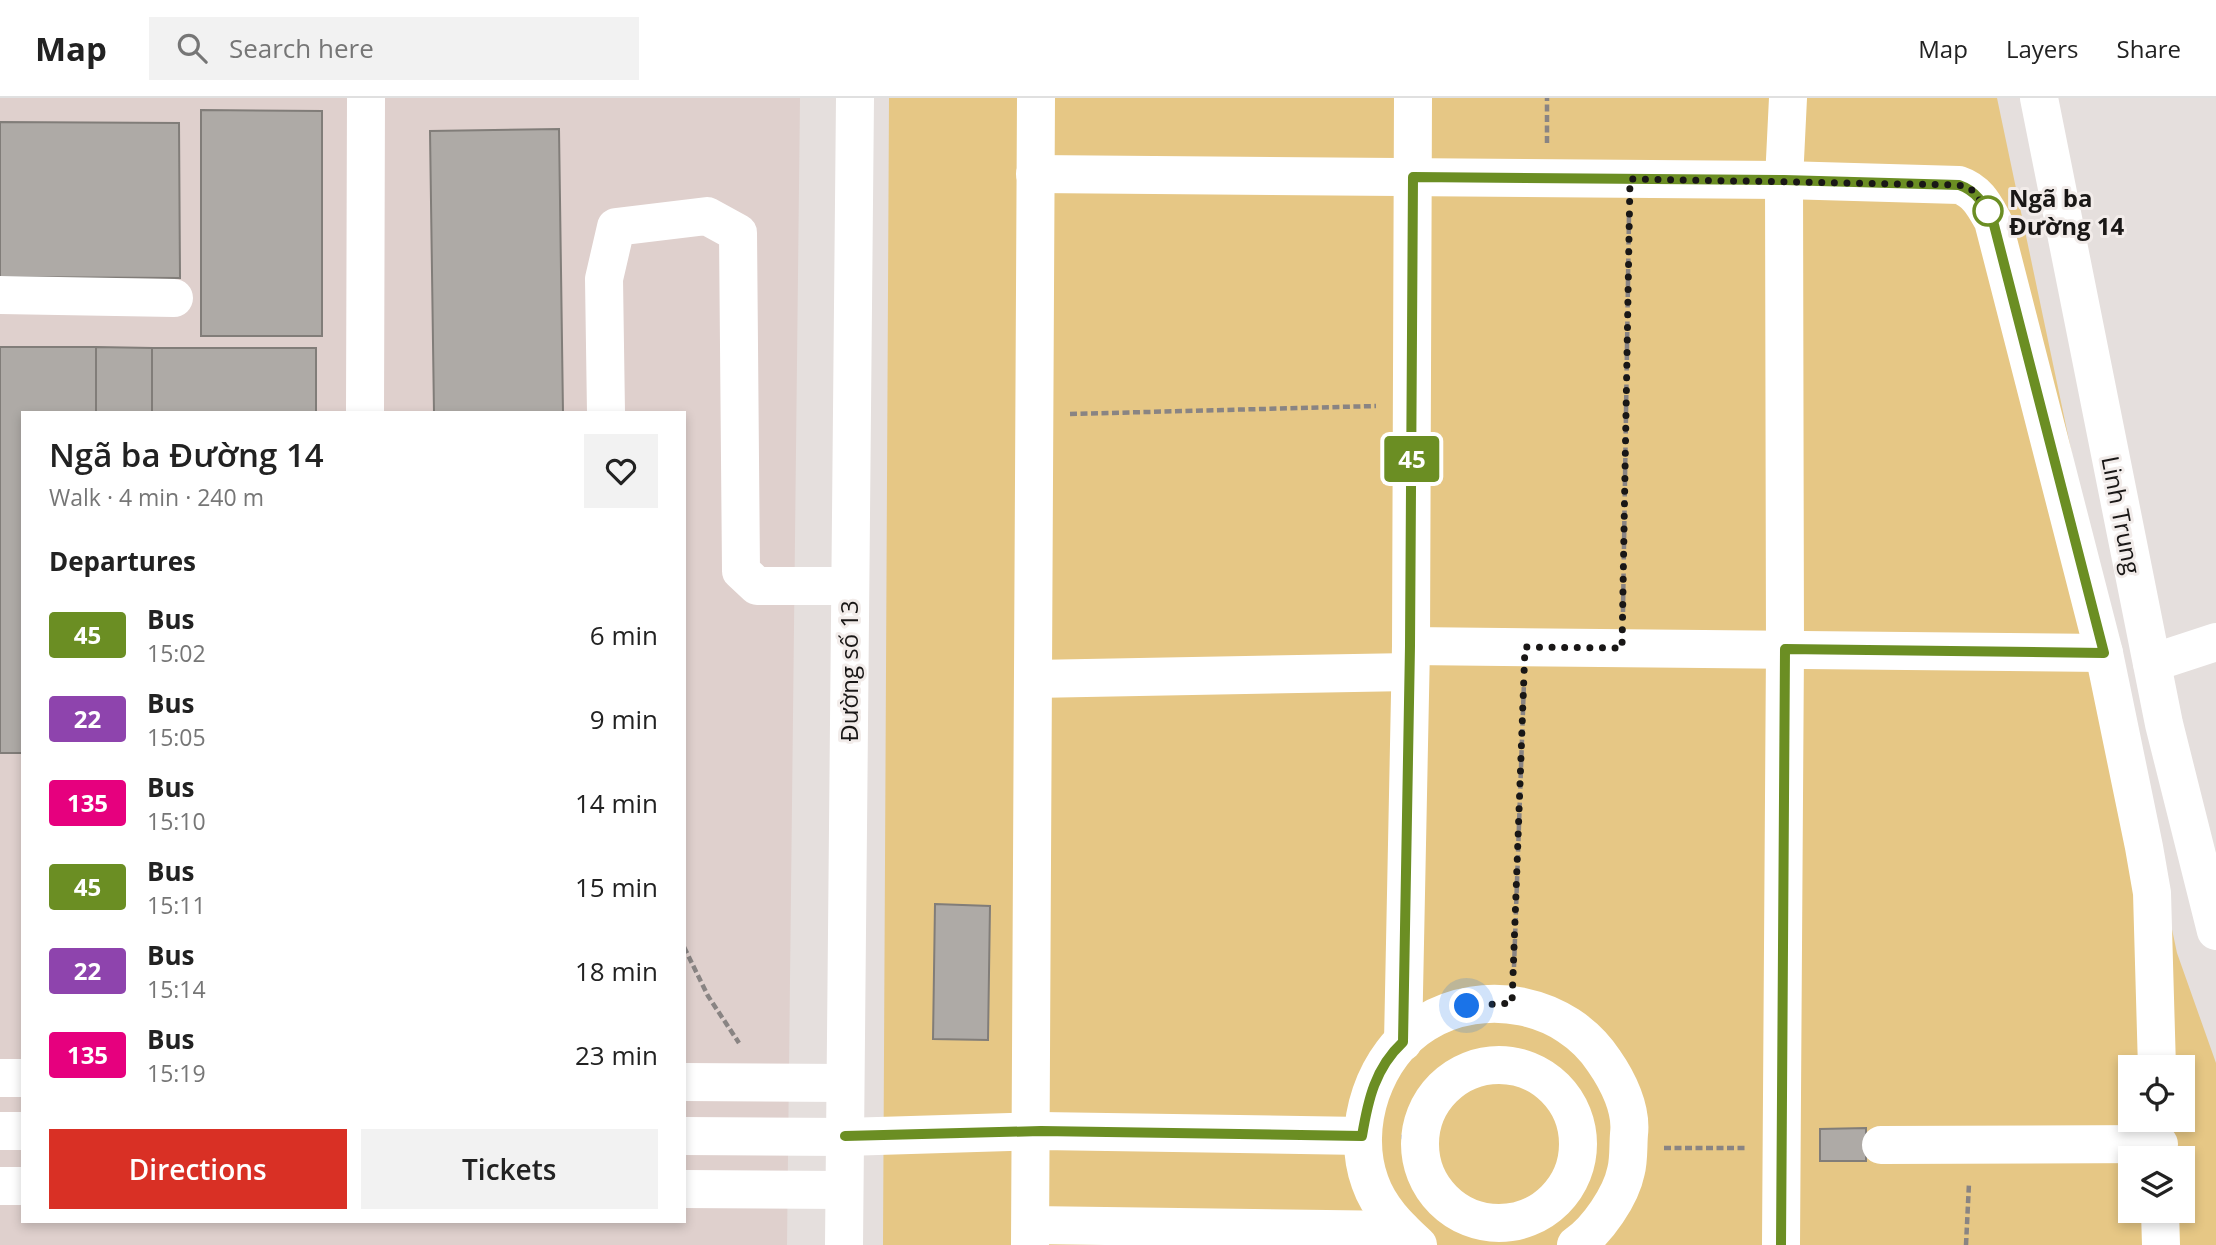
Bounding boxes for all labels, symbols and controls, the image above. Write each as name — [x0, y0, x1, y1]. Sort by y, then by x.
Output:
search box — [149, 17, 639, 80]
text: Map — [35, 26, 107, 71]
icon: search — [173, 29, 211, 67]
text: Search here — [229, 30, 374, 66]
text: Map — [1918, 32, 1968, 65]
text: Layers — [2006, 32, 2079, 65]
text: Share — [2117, 32, 2181, 65]
place label: Ngã ba Đường 14 — [2009, 181, 2125, 242]
marker: Ngã ba Đường 14 — [1973, 196, 2003, 226]
text: Ngã ba Đường 14 — [49, 432, 324, 477]
button: heart — [584, 434, 658, 508]
line badge: 45 — [1380, 436, 1444, 482]
text: 45 — [1398, 442, 1426, 475]
street label: Linh Trung — [2094, 453, 2150, 577]
text: Walk · 4 min · 240 m — [49, 481, 264, 513]
text: Departures — [49, 543, 196, 579]
street label: Đường số 13 — [832, 600, 865, 742]
text: Bus — [147, 601, 194, 637]
text: 6 min — [590, 617, 658, 653]
text: 45 — [74, 618, 101, 651]
text: 15:02 — [147, 637, 206, 669]
text: Bus — [147, 685, 194, 721]
text: 9 min — [590, 701, 658, 737]
text: 22 — [74, 702, 101, 735]
text: 15:05 — [147, 721, 206, 753]
text: Bus — [147, 769, 194, 805]
text: 14 min — [575, 785, 658, 821]
text: 135 — [67, 786, 108, 819]
text: 15:10 — [147, 805, 206, 837]
text: Bus — [147, 853, 194, 889]
text: 15 min — [575, 869, 658, 905]
text: 45 — [74, 870, 101, 903]
text: 15:11 — [147, 889, 206, 921]
text: Bus — [147, 937, 194, 973]
text: 18 min — [575, 953, 658, 989]
text: 22 — [74, 954, 101, 987]
text: 15:14 — [147, 973, 206, 1005]
your location — [1449, 988, 1484, 1023]
text: Bus — [147, 1021, 194, 1057]
text: 23 min — [575, 1037, 658, 1073]
text: 135 — [67, 1038, 108, 1071]
map controls — [2118, 1055, 2195, 1223]
button: locate — [2118, 1055, 2195, 1132]
text: 15:19 — [147, 1057, 206, 1089]
button: Directions — [49, 1129, 347, 1209]
button: Tickets — [361, 1129, 658, 1209]
button: layers — [2118, 1146, 2195, 1223]

